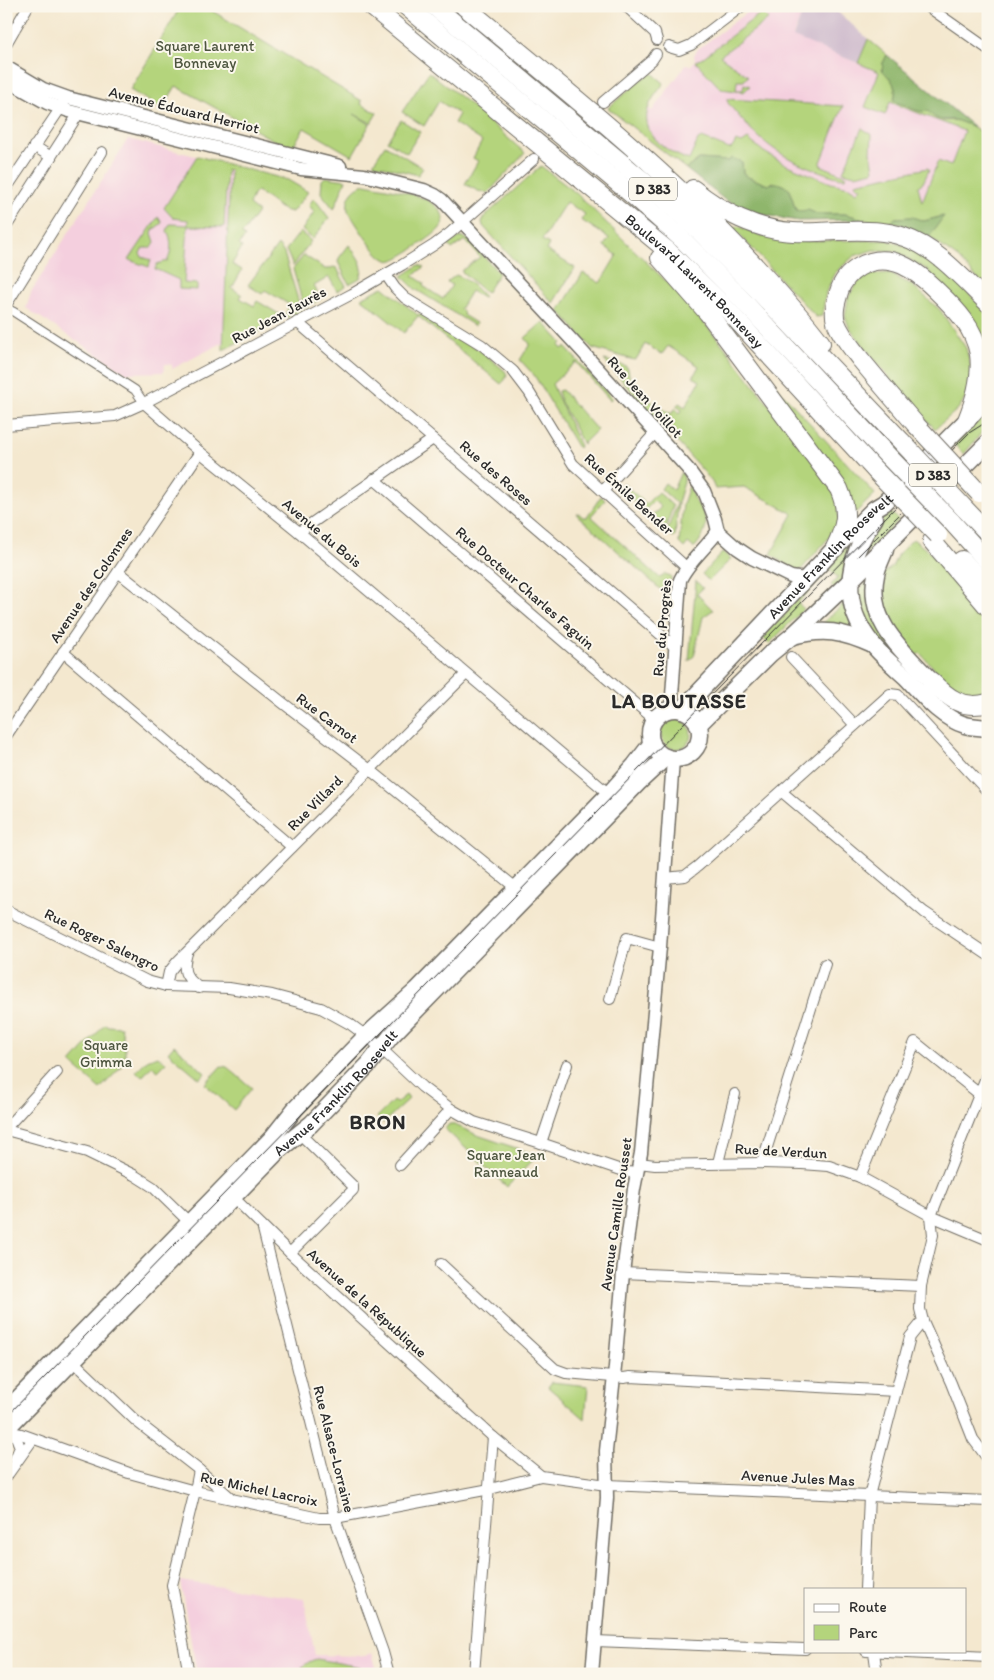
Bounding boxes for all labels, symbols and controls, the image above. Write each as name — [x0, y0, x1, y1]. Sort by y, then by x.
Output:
park label: Square Laurent Bonnevay — [156, 37, 255, 72]
street label: Avenue Édouard Herriot — [107, 83, 261, 137]
road number: D 383 — [629, 178, 677, 200]
street label: Boulevard Laurent Bonnevay — [621, 210, 767, 352]
street label: Rue Jean Jaurès — [229, 282, 329, 347]
street label: Rue Jean Voillot — [604, 352, 687, 442]
street label: Rue des Roses — [456, 436, 536, 510]
street label: Rue Émile Bender — [581, 449, 678, 539]
road number: D 383 — [909, 464, 957, 486]
street label: Avenue Franklin Roosevelt — [764, 490, 897, 622]
street label: Avenue du Bois — [279, 495, 366, 572]
street label: Avenue des Colonnes — [46, 523, 137, 646]
street label: Rue Docteur Charles Faguin — [452, 523, 599, 654]
street label: Rue du Progrès — [649, 578, 675, 677]
street label: Rue Carnot — [293, 689, 362, 747]
district label: LA BOUTASSE — [611, 689, 747, 713]
street label: Rue Villard — [284, 771, 347, 834]
street label: Rue Roger Salengro — [42, 904, 162, 976]
street label: Avenue Franklin Roosevelt — [269, 1026, 402, 1159]
park label: Square Grimma — [80, 1036, 133, 1071]
district label: BRON — [350, 1110, 407, 1134]
street label: Avenue Camille Rousset — [596, 1136, 636, 1292]
street label: Rue de Verdun — [734, 1140, 828, 1162]
park label: Square Jean Ranneaud — [467, 1146, 546, 1181]
street label: Avenue de la République — [303, 1244, 431, 1362]
street label: Rue Alsace-Lorraine — [309, 1384, 359, 1514]
street label: Avenue Jules Mas — [741, 1466, 856, 1490]
street label: Rue Michel Lacroix — [199, 1468, 320, 1510]
legend — [804, 1588, 966, 1652]
text: Route — [849, 1598, 887, 1616]
text: Parc — [849, 1624, 878, 1642]

